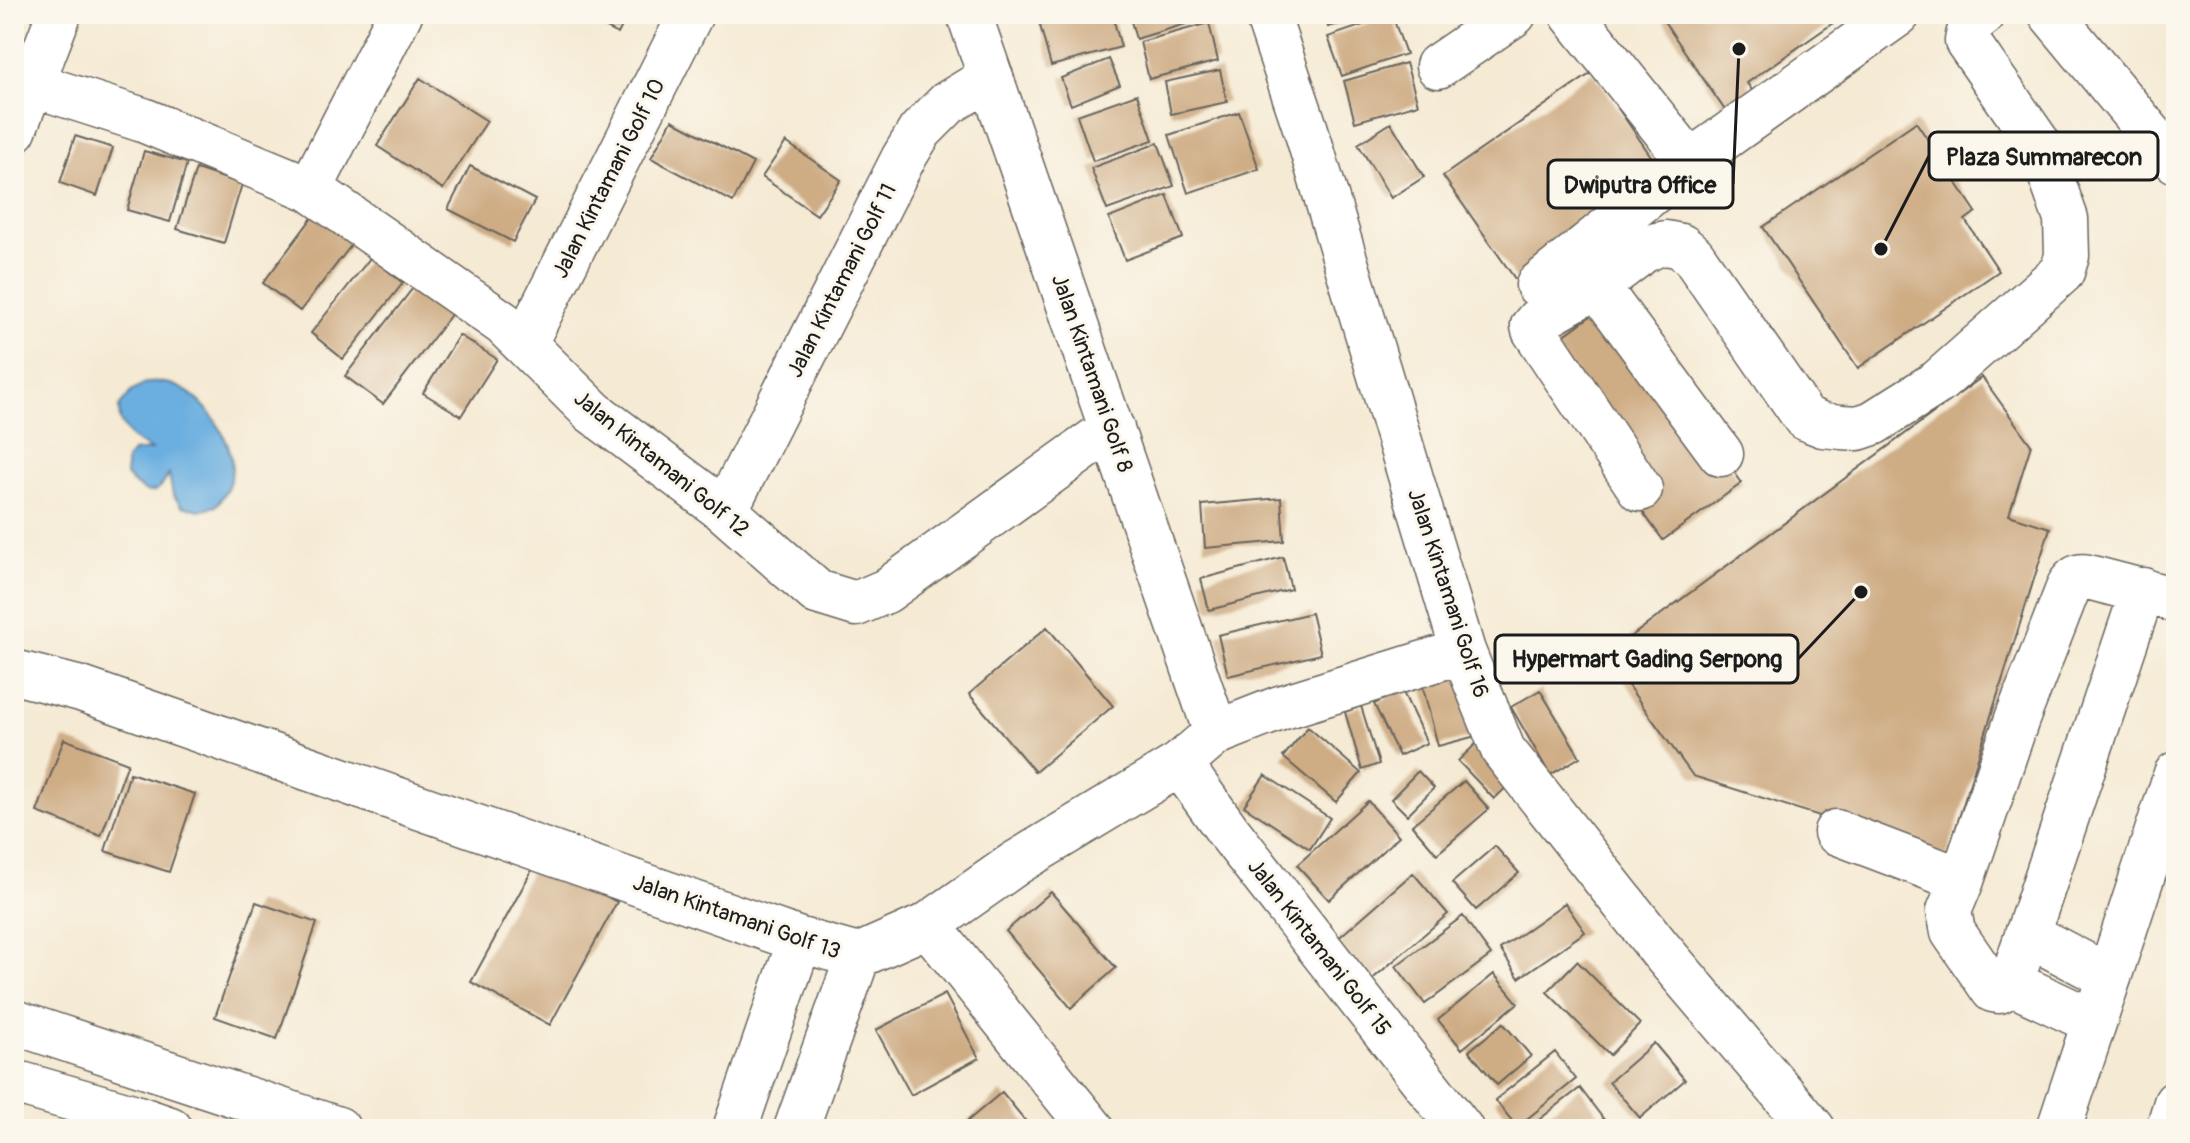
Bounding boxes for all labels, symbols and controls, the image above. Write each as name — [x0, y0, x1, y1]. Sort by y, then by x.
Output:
street label: Jalan Kintamani Golf 10 — [546, 74, 671, 283]
callout: Plaza Summarecon — [1929, 132, 2158, 180]
text: Plaza Summarecon — [1946, 143, 2142, 172]
callout: Dwiputra Office — [1548, 160, 1733, 208]
text: Dwiputra Office — [1564, 171, 1718, 200]
street label: Jalan Kintamani Golf 11 — [781, 179, 903, 382]
street label: Jalan Kintamani Golf 8 — [1045, 271, 1139, 476]
street label: Jalan Kintamani Golf 12 — [568, 384, 755, 543]
street label: Jalan Kintamani Golf 16 — [1401, 485, 1495, 701]
callout: Hypermart Gading Serpong — [1495, 635, 1798, 683]
text: Hypermart Gading Serpong — [1512, 645, 1782, 674]
street label: Jalan Kintamani Golf 15 — [1241, 853, 1397, 1042]
street label: Jalan Kintamani Golf 13 — [629, 868, 844, 966]

